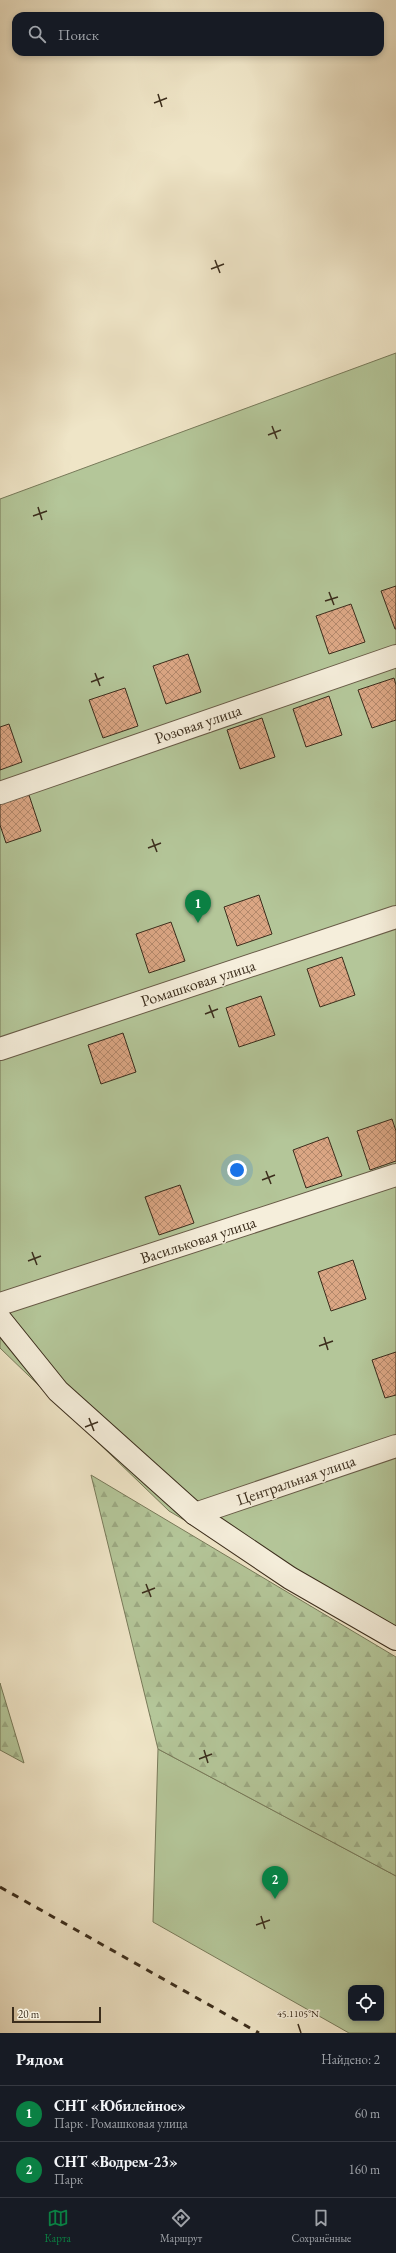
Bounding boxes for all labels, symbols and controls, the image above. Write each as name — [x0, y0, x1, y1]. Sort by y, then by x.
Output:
search box — [12, 12, 384, 56]
icon: search — [26, 23, 48, 45]
text: Поиск — [58, 25, 99, 44]
street label: Розовая улица — [152, 699, 245, 749]
pin: 1 — [185, 890, 211, 923]
street label: Ромашковая улица — [138, 954, 259, 1011]
your location — [227, 1160, 247, 1180]
street label: Васильковая улица — [137, 1211, 259, 1269]
street label: Центральная улица — [234, 1450, 359, 1510]
pin: 2 — [262, 1866, 288, 1899]
map controls — [348, 1985, 384, 2021]
button: locate — [348, 1985, 384, 2021]
scale bar — [12, 2005, 101, 2024]
text: 20 m — [18, 2007, 39, 2021]
text: 45.1105°N — [277, 2007, 319, 2020]
text: Рядом — [16, 2048, 64, 2070]
text: Найдено: 2 — [321, 2051, 380, 2068]
text: СНТ «Юбилейное» — [54, 2096, 186, 2115]
text: 1 — [26, 2105, 32, 2122]
text: 60 m — [355, 2105, 380, 2122]
text: Парк · Ромашковая улица — [54, 2115, 188, 2132]
text: СНТ «Водрем-23» — [54, 2152, 178, 2171]
text: 2 — [26, 2161, 32, 2178]
text: 160 m — [349, 2161, 380, 2178]
text: Парк — [54, 2171, 83, 2188]
tab: Карта — [45, 2207, 71, 2245]
tab: Маршрут — [160, 2207, 202, 2245]
tab: Сохранённые — [291, 2207, 351, 2245]

